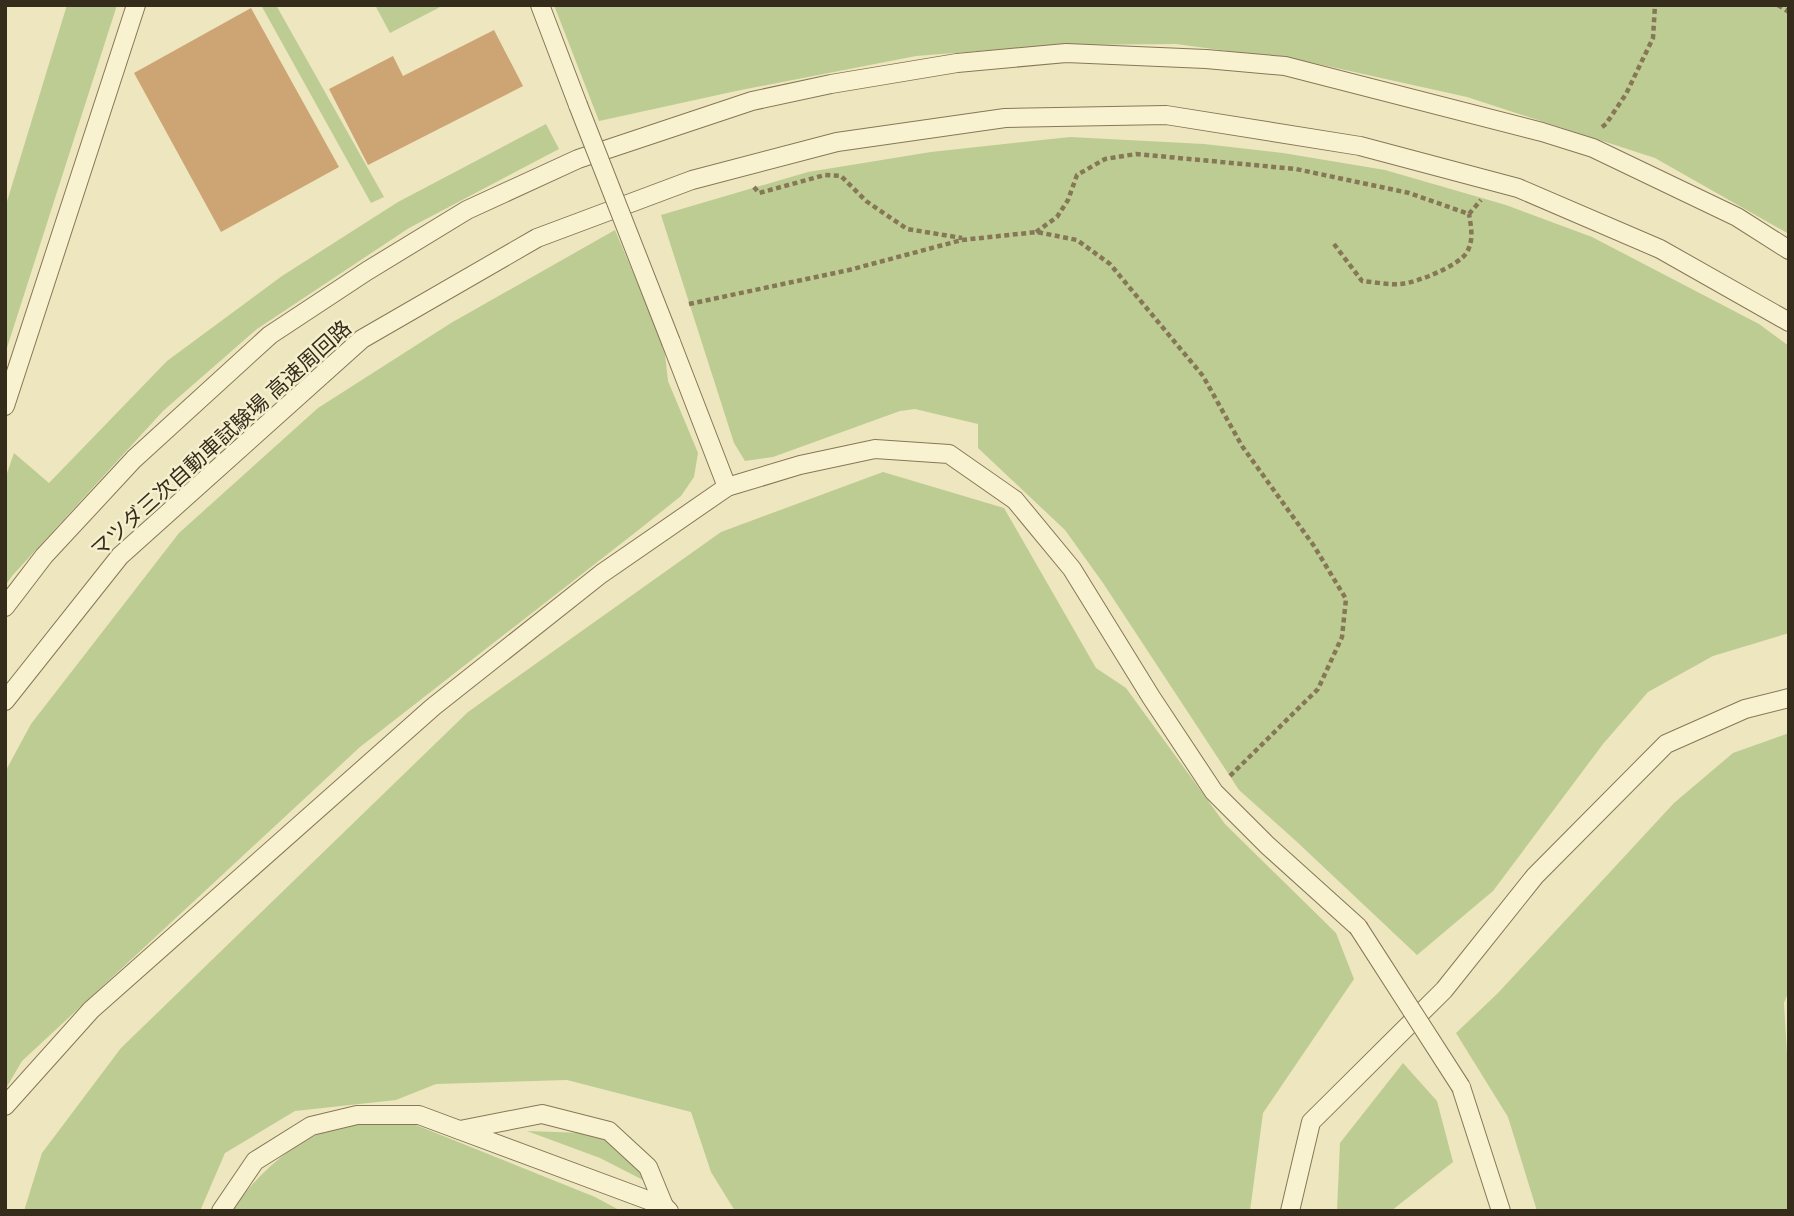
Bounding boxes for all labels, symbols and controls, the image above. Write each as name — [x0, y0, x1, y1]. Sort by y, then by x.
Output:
street label: マツダ三次自動車試験場 高速周回路 — [84, 314, 357, 563]

